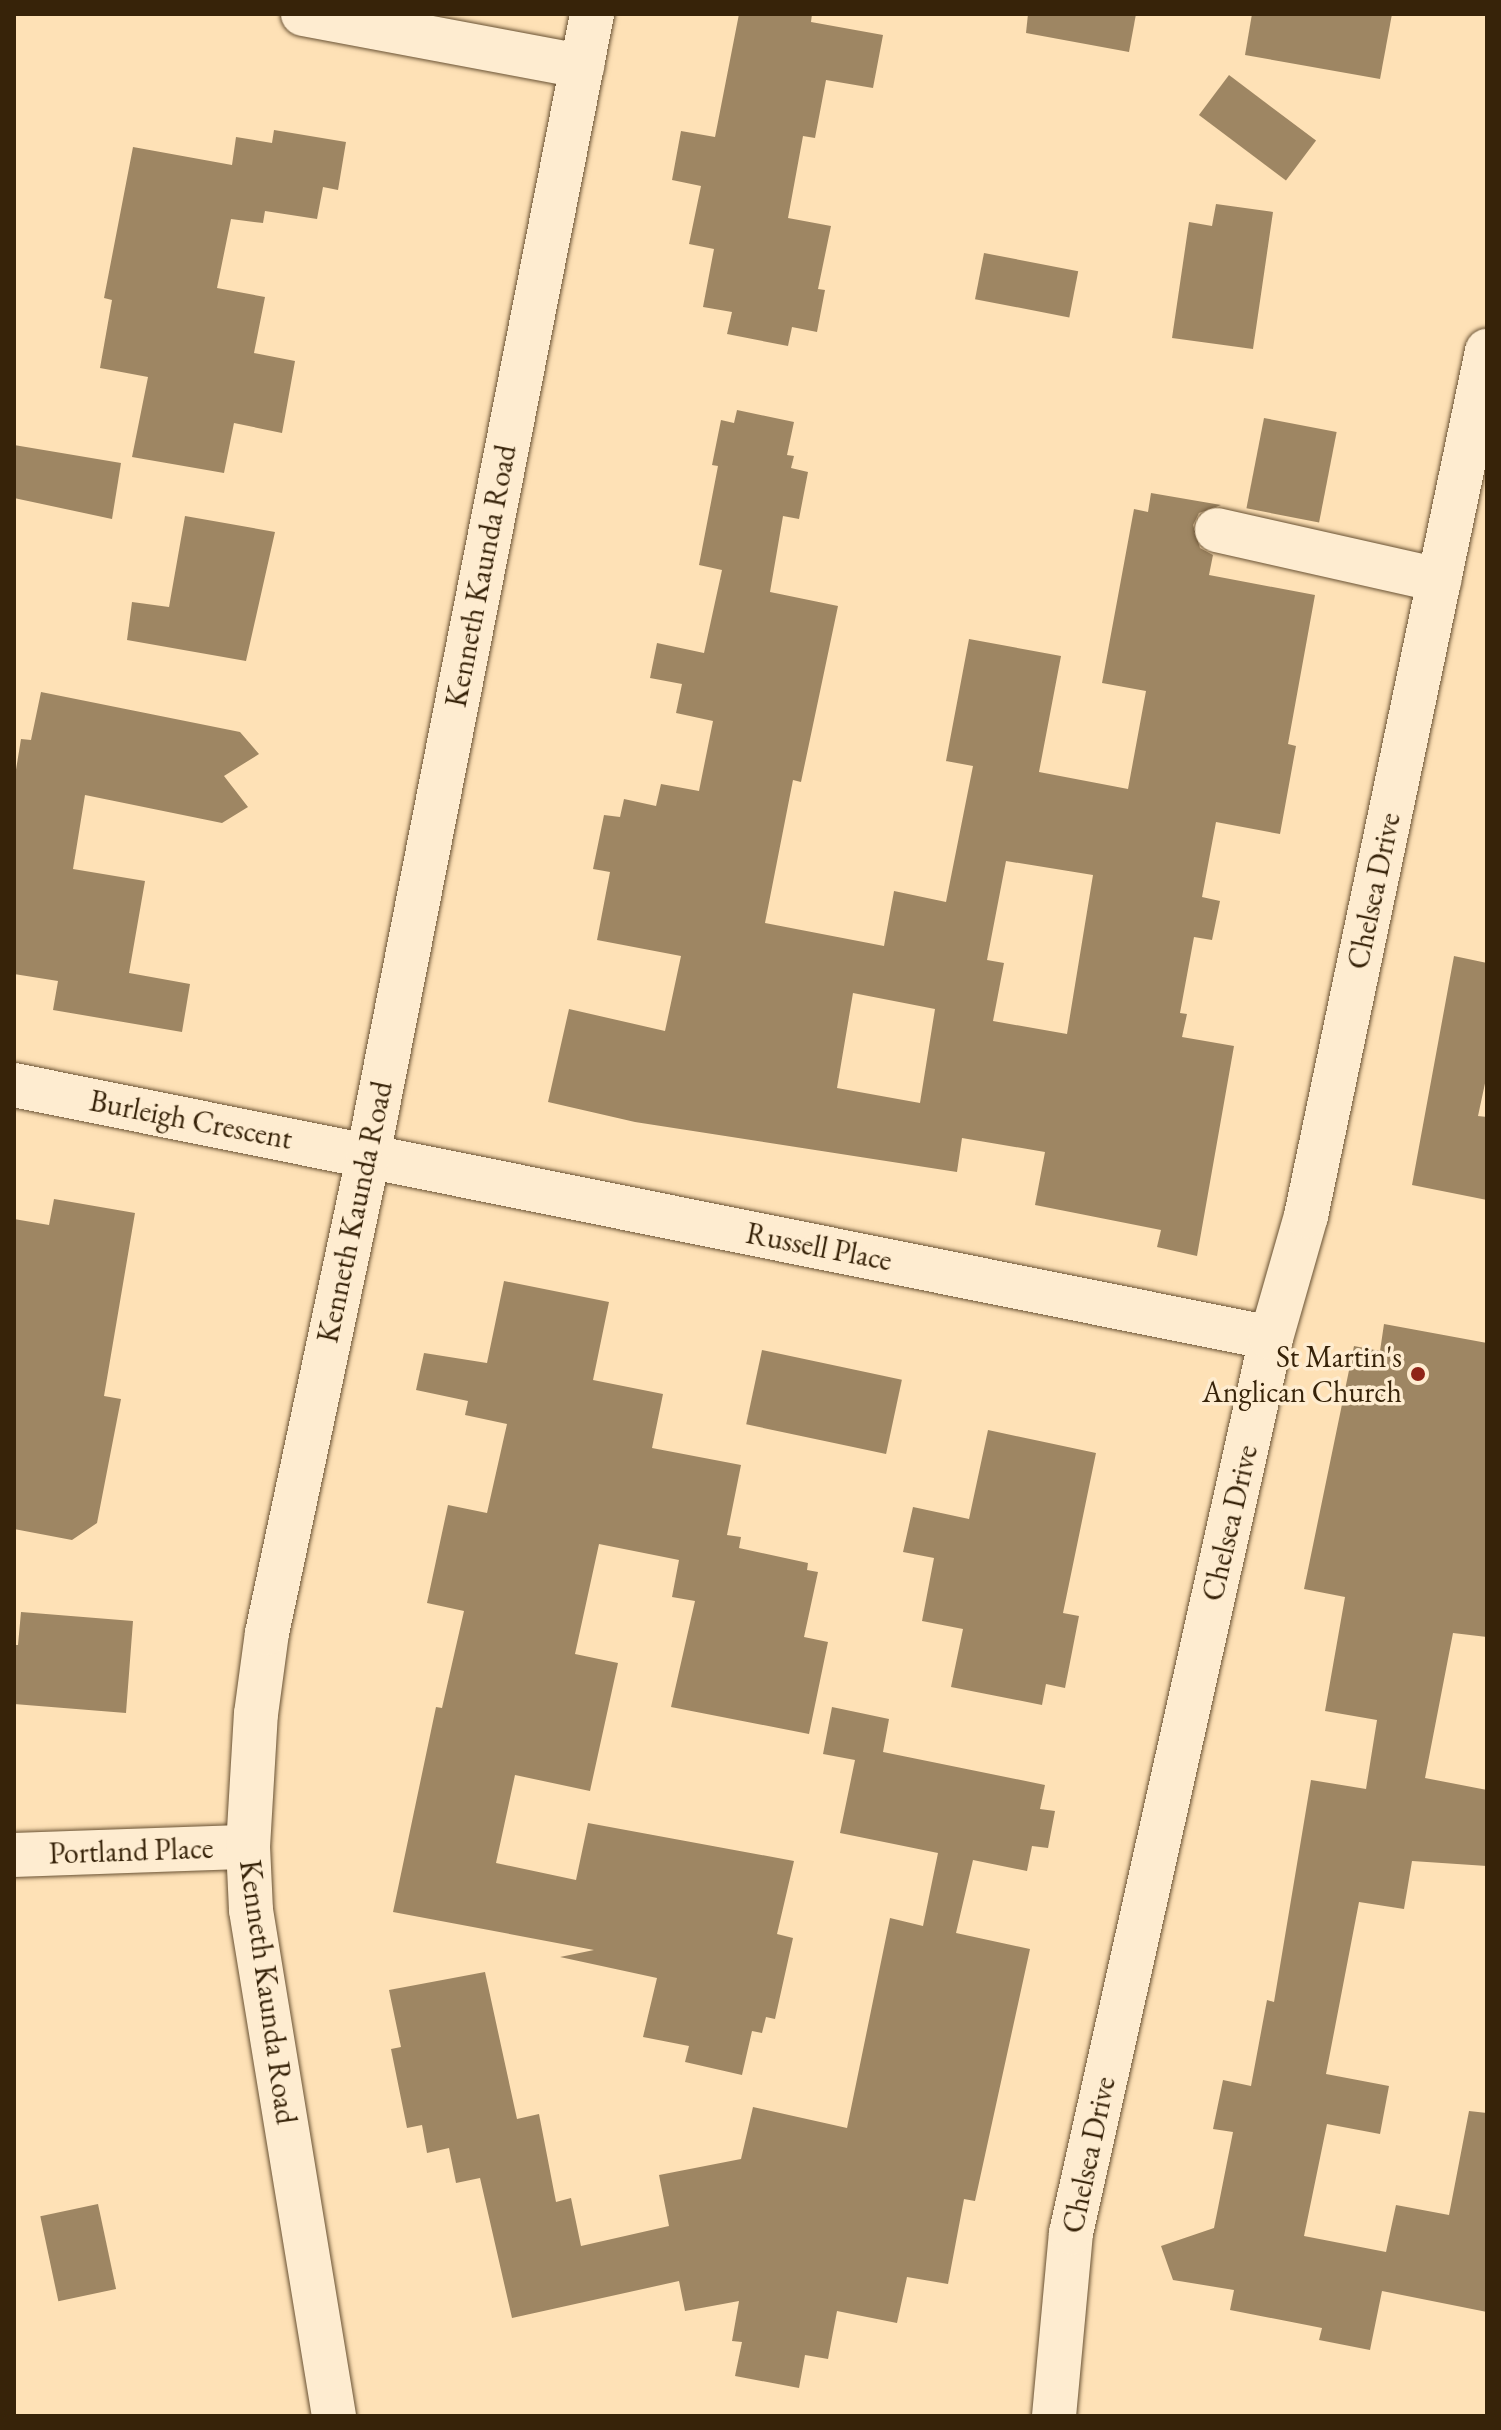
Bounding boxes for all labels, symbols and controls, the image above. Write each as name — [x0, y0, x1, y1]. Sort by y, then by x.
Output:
street label: Kenneth Kaunda Road — [438, 442, 524, 710]
street label: Chelsea Drive — [1340, 809, 1408, 973]
street label: Kenneth Kaunda Road — [310, 1078, 400, 1346]
street label: Burleigh Crescent — [87, 1083, 295, 1157]
street label: Russell Place — [743, 1215, 895, 1279]
place label: St Martin's Anglican Church — [1202, 1339, 1402, 1410]
marker: St Martin's Anglican Church — [1409, 1365, 1427, 1383]
street label: Chelsea Drive — [1195, 1441, 1265, 1605]
street label: Portland Place — [48, 1830, 214, 1872]
street label: Kenneth Kaunda Road — [232, 1858, 304, 2126]
street label: Chelsea Drive — [1055, 2073, 1123, 2237]

